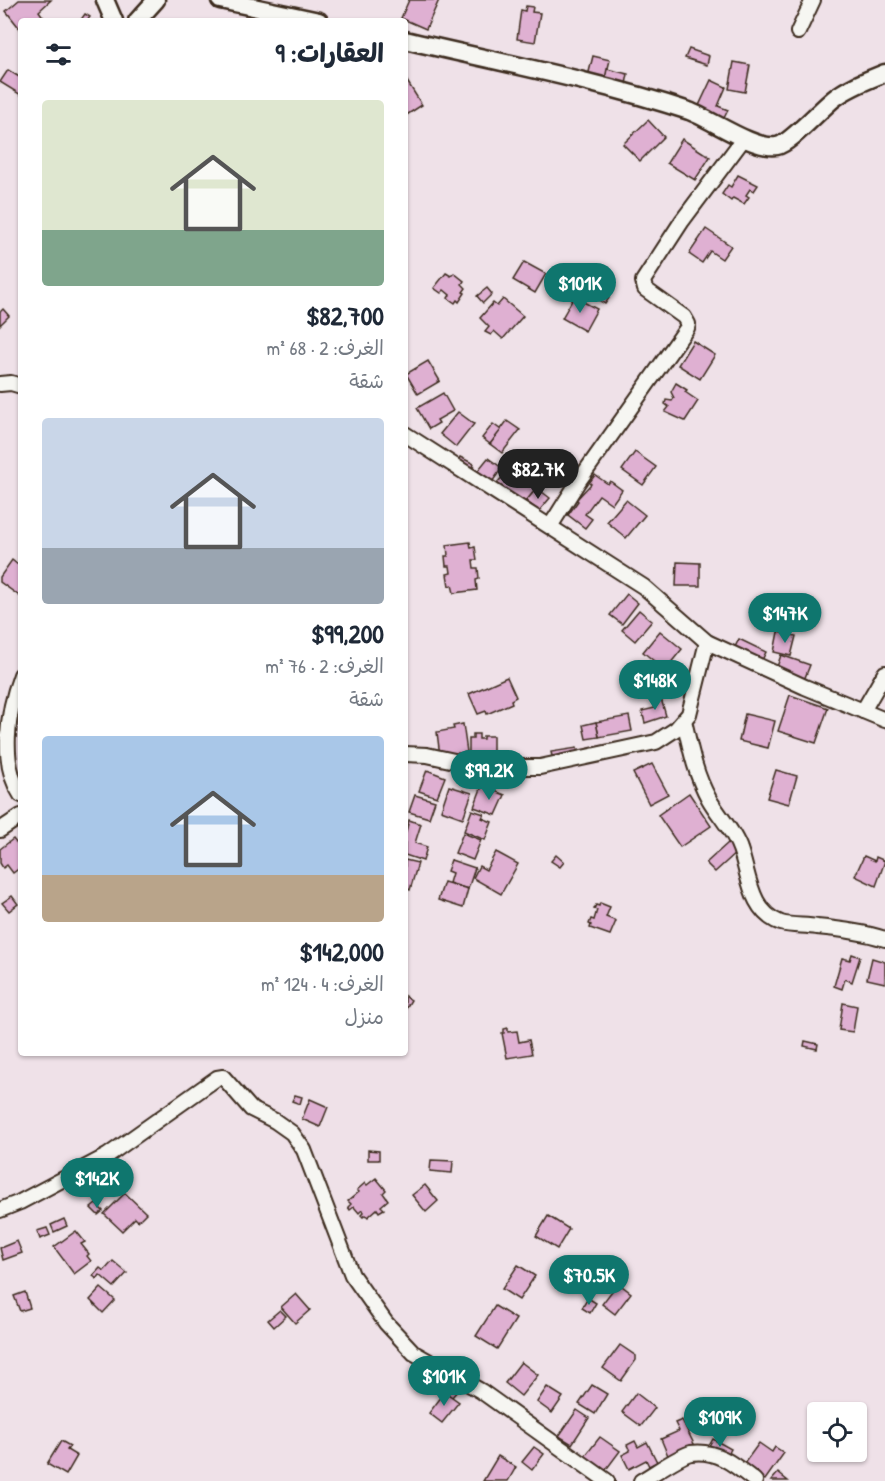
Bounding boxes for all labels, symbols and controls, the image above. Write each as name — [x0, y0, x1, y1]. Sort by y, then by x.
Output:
text: العقارات: 9 — [275, 35, 384, 70]
icon: filters — [42, 38, 75, 71]
icon: home — [159, 139, 267, 247]
pin: $101K — [538, 263, 622, 314]
text: $101K — [558, 269, 602, 296]
text: $82,700 — [306, 298, 384, 333]
text: الغرف: 2 · 68 m² — [267, 334, 384, 361]
text: شقة — [349, 367, 384, 394]
pin: $82.7K — [489, 449, 587, 500]
text: $82.7K — [512, 455, 564, 482]
icon: home — [159, 457, 267, 565]
pin: $147K — [743, 593, 827, 644]
text: $147K — [762, 599, 808, 626]
text: $99,200 — [311, 616, 384, 651]
text: الغرف: 2 · 76 m² — [265, 652, 384, 679]
pin: $148K — [613, 660, 697, 711]
text: $148K — [633, 666, 677, 693]
text: شقة — [349, 685, 384, 712]
pin: $99.2K — [440, 750, 538, 801]
text: $99.2K — [465, 756, 513, 783]
icon: home — [159, 775, 267, 883]
text: $142,000 — [299, 934, 384, 969]
text: الغرف: 4 · 124 m² — [261, 970, 384, 997]
text: منزل — [345, 1003, 384, 1030]
pin: $142K — [55, 1158, 139, 1209]
text: $142K — [75, 1164, 119, 1191]
pin: $70.5K — [540, 1255, 638, 1306]
text: $70.5K — [563, 1261, 615, 1288]
pin: $101K — [402, 1356, 486, 1407]
text: $101K — [422, 1362, 466, 1389]
pin: $109K — [678, 1397, 762, 1448]
map controls — [807, 1402, 867, 1462]
button: locate — [807, 1402, 867, 1462]
text: $109K — [698, 1403, 742, 1430]

